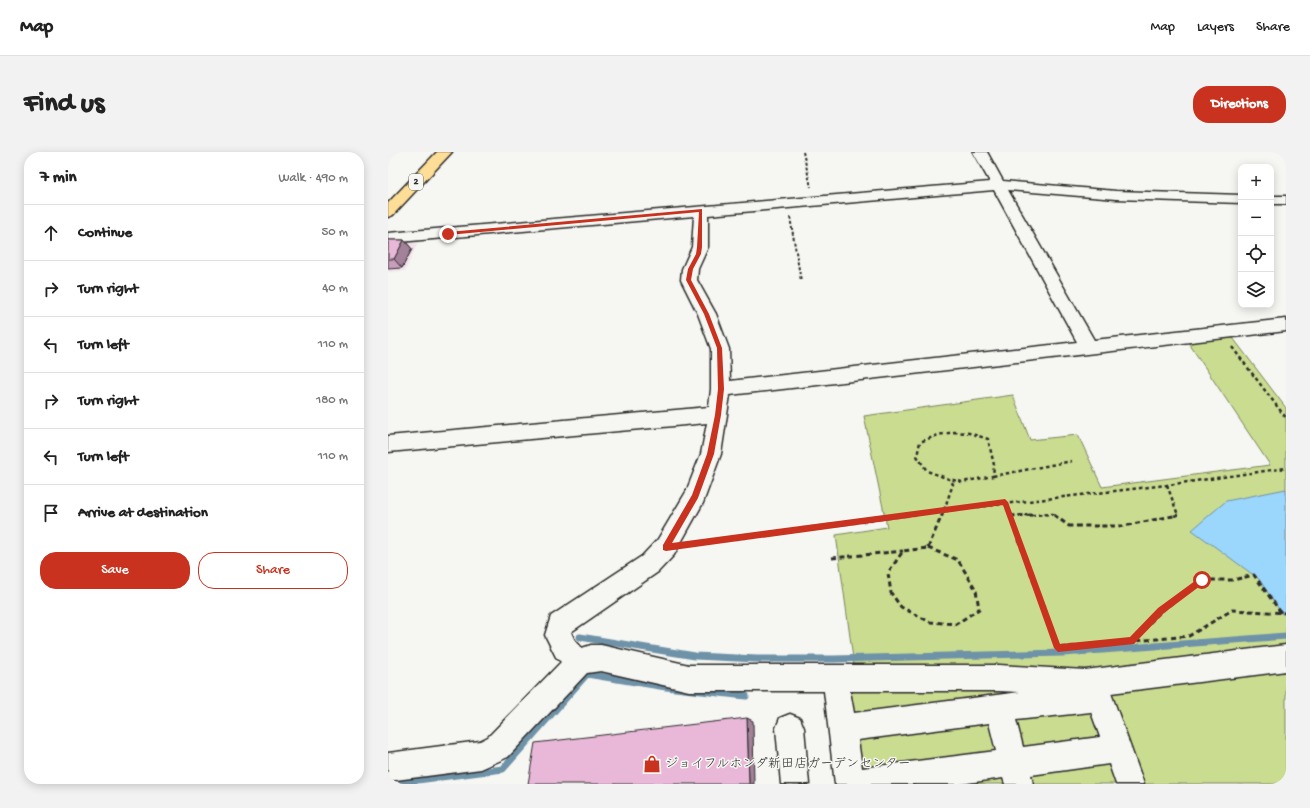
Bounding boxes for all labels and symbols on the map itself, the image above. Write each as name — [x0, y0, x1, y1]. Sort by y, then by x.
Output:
road number: 2 — [409, 174, 423, 190]
route end — [439, 225, 457, 243]
route start — [1193, 571, 1211, 589]
shop icon: ジョイフルホンダ新田店ガーデンセンター — [642, 754, 662, 774]
place label: ジョイフルホンダ新田店ガーデンセンター — [665, 757, 911, 772]

